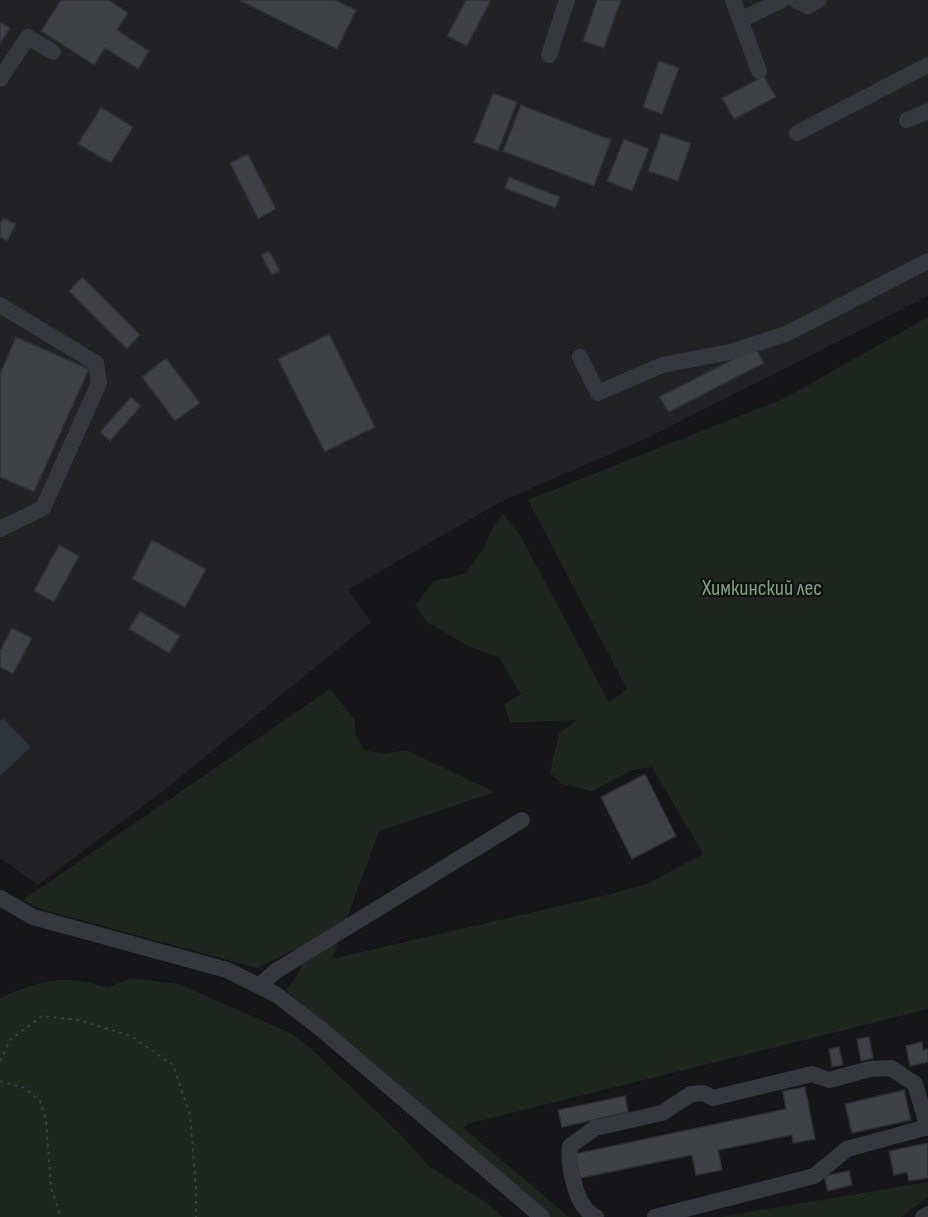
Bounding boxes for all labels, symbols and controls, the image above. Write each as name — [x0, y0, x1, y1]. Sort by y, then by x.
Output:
park label: Химкинский лес — [701, 575, 822, 602]

